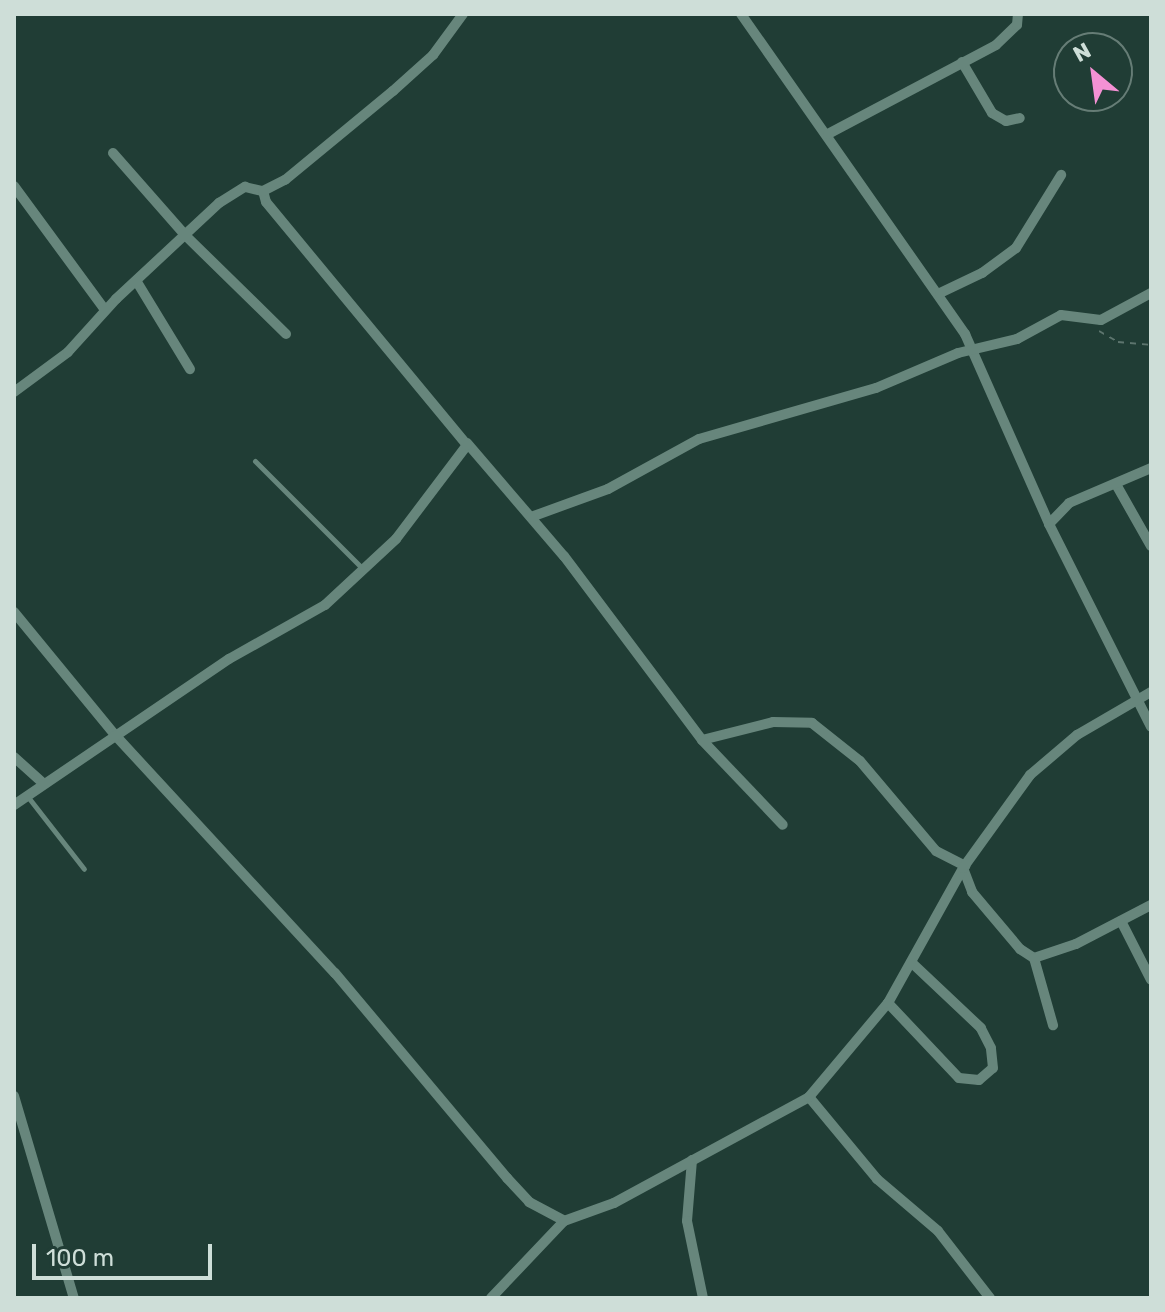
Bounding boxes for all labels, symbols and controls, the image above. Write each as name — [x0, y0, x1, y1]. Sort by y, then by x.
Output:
north arrow — [1053, 32, 1133, 112]
text: N — [1069, 37, 1096, 68]
scale bar — [36, 1228, 216, 1278]
text: 100 m — [46, 1244, 114, 1272]

